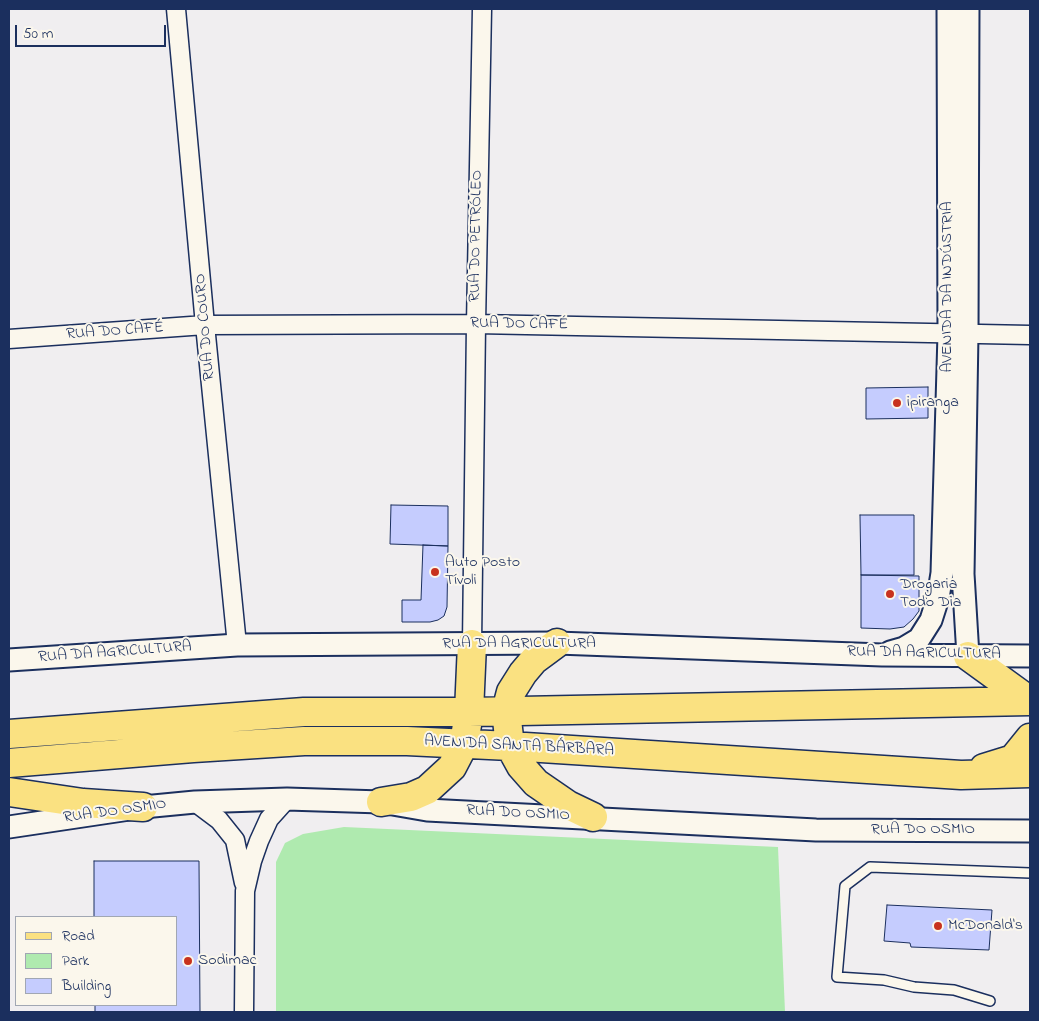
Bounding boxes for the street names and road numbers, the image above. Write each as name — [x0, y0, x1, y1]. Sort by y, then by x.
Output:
street label: RUA DO PETRÓLEO — [466, 170, 488, 302]
street label: AVENIDA DA INDÚSTRIA — [938, 201, 958, 373]
street label: RUA DO COURO — [192, 273, 220, 381]
street label: RUA DO CAFÉ — [470, 315, 568, 335]
street label: RUA DO CAFÉ — [66, 319, 164, 345]
street label: RUA DA AGRICULTURA — [442, 634, 596, 654]
street label: RUA DA AGRICULTURA — [38, 638, 192, 668]
street label: RUA DA AGRICULTURA — [847, 643, 1001, 665]
street label: AVENIDA SANTA BÁRBARA — [424, 732, 614, 762]
street label: RUA DO OSMIO — [62, 795, 168, 829]
street label: RUA DO OSMIO — [466, 802, 570, 826]
street label: RUA DO OSMIO — [871, 820, 975, 840]

